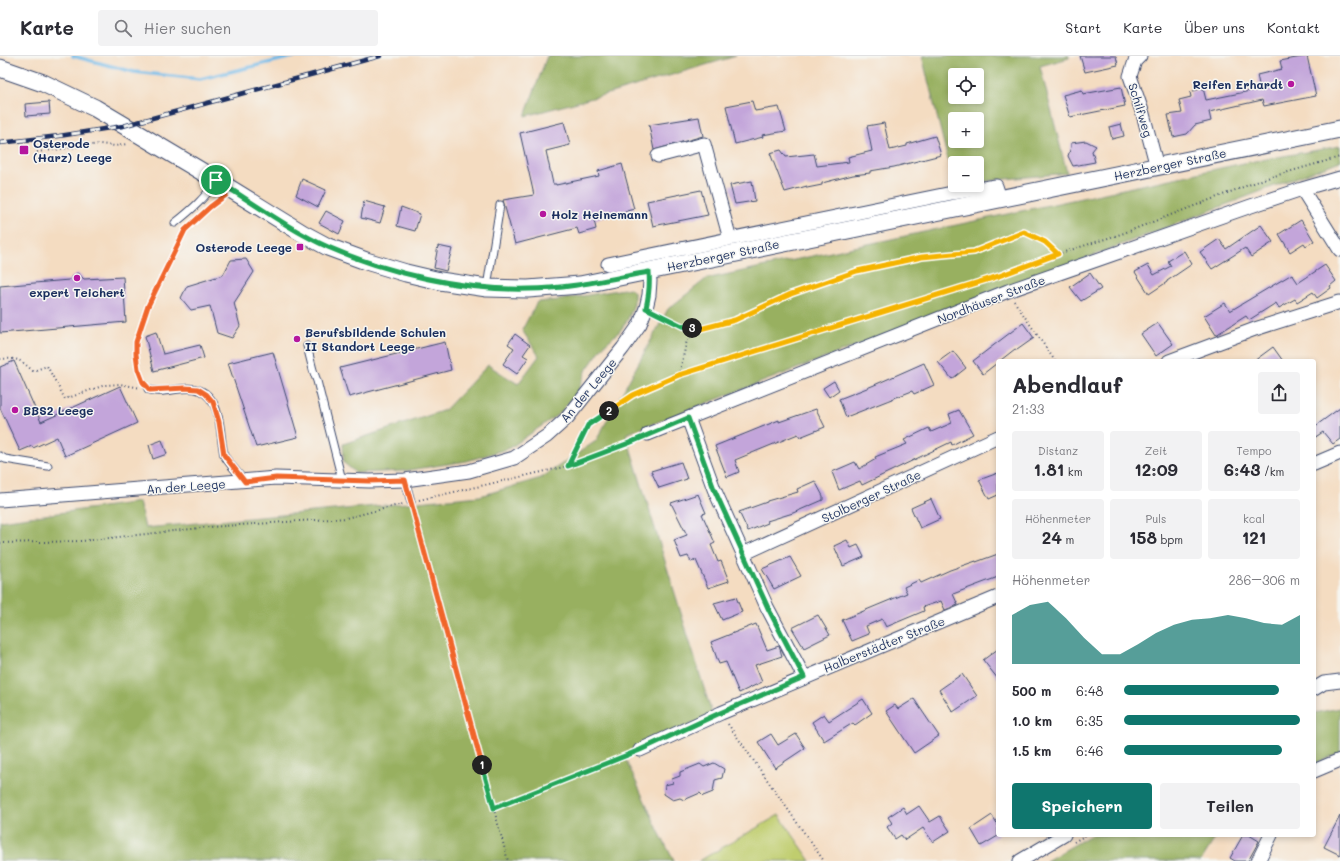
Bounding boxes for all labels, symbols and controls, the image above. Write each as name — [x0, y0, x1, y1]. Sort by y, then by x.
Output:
search box — [98, 10, 378, 46]
text: Karte — [20, 15, 74, 40]
icon: search — [112, 17, 134, 39]
text: Hier suchen — [144, 18, 231, 38]
text: Start — [1065, 18, 1101, 37]
text: Karte — [1123, 18, 1162, 37]
text: Über uns — [1184, 18, 1245, 37]
text: Kontakt — [1267, 18, 1320, 37]
map controls — [948, 68, 984, 192]
button: locate — [948, 68, 984, 104]
place label: Reifen Erhardt — [1193, 76, 1283, 92]
marker: Reifen Erhardt — [1286, 79, 1296, 89]
street label: Schilfweg — [1125, 81, 1157, 139]
button: + — [948, 112, 984, 148]
place label: Osterode (Harz) Leege — [33, 135, 112, 165]
marker: Osterode (Harz) Leege — [18, 144, 30, 156]
street label: Herzberger Straße — [1112, 144, 1228, 184]
button: − — [948, 156, 984, 192]
pin — [199, 163, 233, 197]
icon: arrive — [205, 169, 227, 191]
place label: Holz Heinemann — [551, 206, 648, 222]
marker: Holz Heinemann — [538, 209, 548, 219]
street label: Herzberger Straße — [665, 235, 781, 275]
place label: Osterode Leege — [196, 239, 292, 255]
marker: Osterode Leege — [295, 242, 305, 252]
street label: Nordhäuser Straße — [935, 271, 1047, 327]
marker: expert Teichert — [72, 273, 82, 283]
place label: expert Teichert — [29, 284, 125, 300]
pin: 3 — [682, 318, 702, 338]
text: 3 — [689, 320, 695, 335]
place label: Berufsbildende Schulen II Standort Leege — [305, 324, 446, 354]
marker: Berufsbildende Schulen II Standort Leege — [292, 334, 302, 344]
street label: An der Leege — [556, 355, 620, 425]
text: Abendlauf — [1012, 370, 1122, 399]
button: share — [1258, 372, 1300, 414]
text: 21:33 — [1012, 400, 1044, 417]
pin: 2 — [599, 401, 619, 421]
place label: BBS2 Leege — [23, 402, 93, 418]
text: 2 — [606, 403, 612, 418]
marker: BBS2 Leege — [10, 405, 20, 415]
text: Distanz — [1038, 443, 1078, 458]
text: Zeit — [1145, 443, 1167, 458]
text: Tempo — [1236, 443, 1272, 458]
text: 1.81 — [1034, 458, 1064, 480]
text: 12:09 — [1134, 458, 1178, 480]
text: 6:43 — [1224, 458, 1260, 480]
text: km — [1064, 464, 1082, 479]
text: /km — [1260, 464, 1284, 479]
street label: Stolberger Straße — [819, 466, 923, 526]
street label: An der Leege — [146, 475, 226, 497]
text: Höhenmeter — [1025, 511, 1091, 526]
text: Puls — [1146, 511, 1166, 526]
text: kcal — [1243, 511, 1265, 526]
text: 24 — [1042, 526, 1062, 548]
text: 158 — [1129, 526, 1157, 548]
text: 121 — [1242, 526, 1266, 548]
text: m — [1062, 532, 1074, 547]
text: bpm — [1157, 532, 1183, 547]
text: Höhenmeter — [1012, 571, 1090, 588]
text: 286–306 m — [1228, 571, 1300, 588]
street label: Halberstädter Straße — [821, 612, 947, 676]
text: 500 m — [1012, 682, 1051, 699]
text: 6:48 — [1076, 682, 1103, 699]
text: 1.0 km — [1012, 712, 1052, 729]
text: 6:35 — [1076, 712, 1103, 729]
text: 1.5 km — [1012, 742, 1051, 759]
text: 6:46 — [1076, 742, 1103, 759]
pin: 1 — [472, 755, 492, 775]
text: 1 — [480, 757, 484, 772]
button: Speichern — [1012, 783, 1152, 829]
button: Teilen — [1160, 783, 1300, 829]

